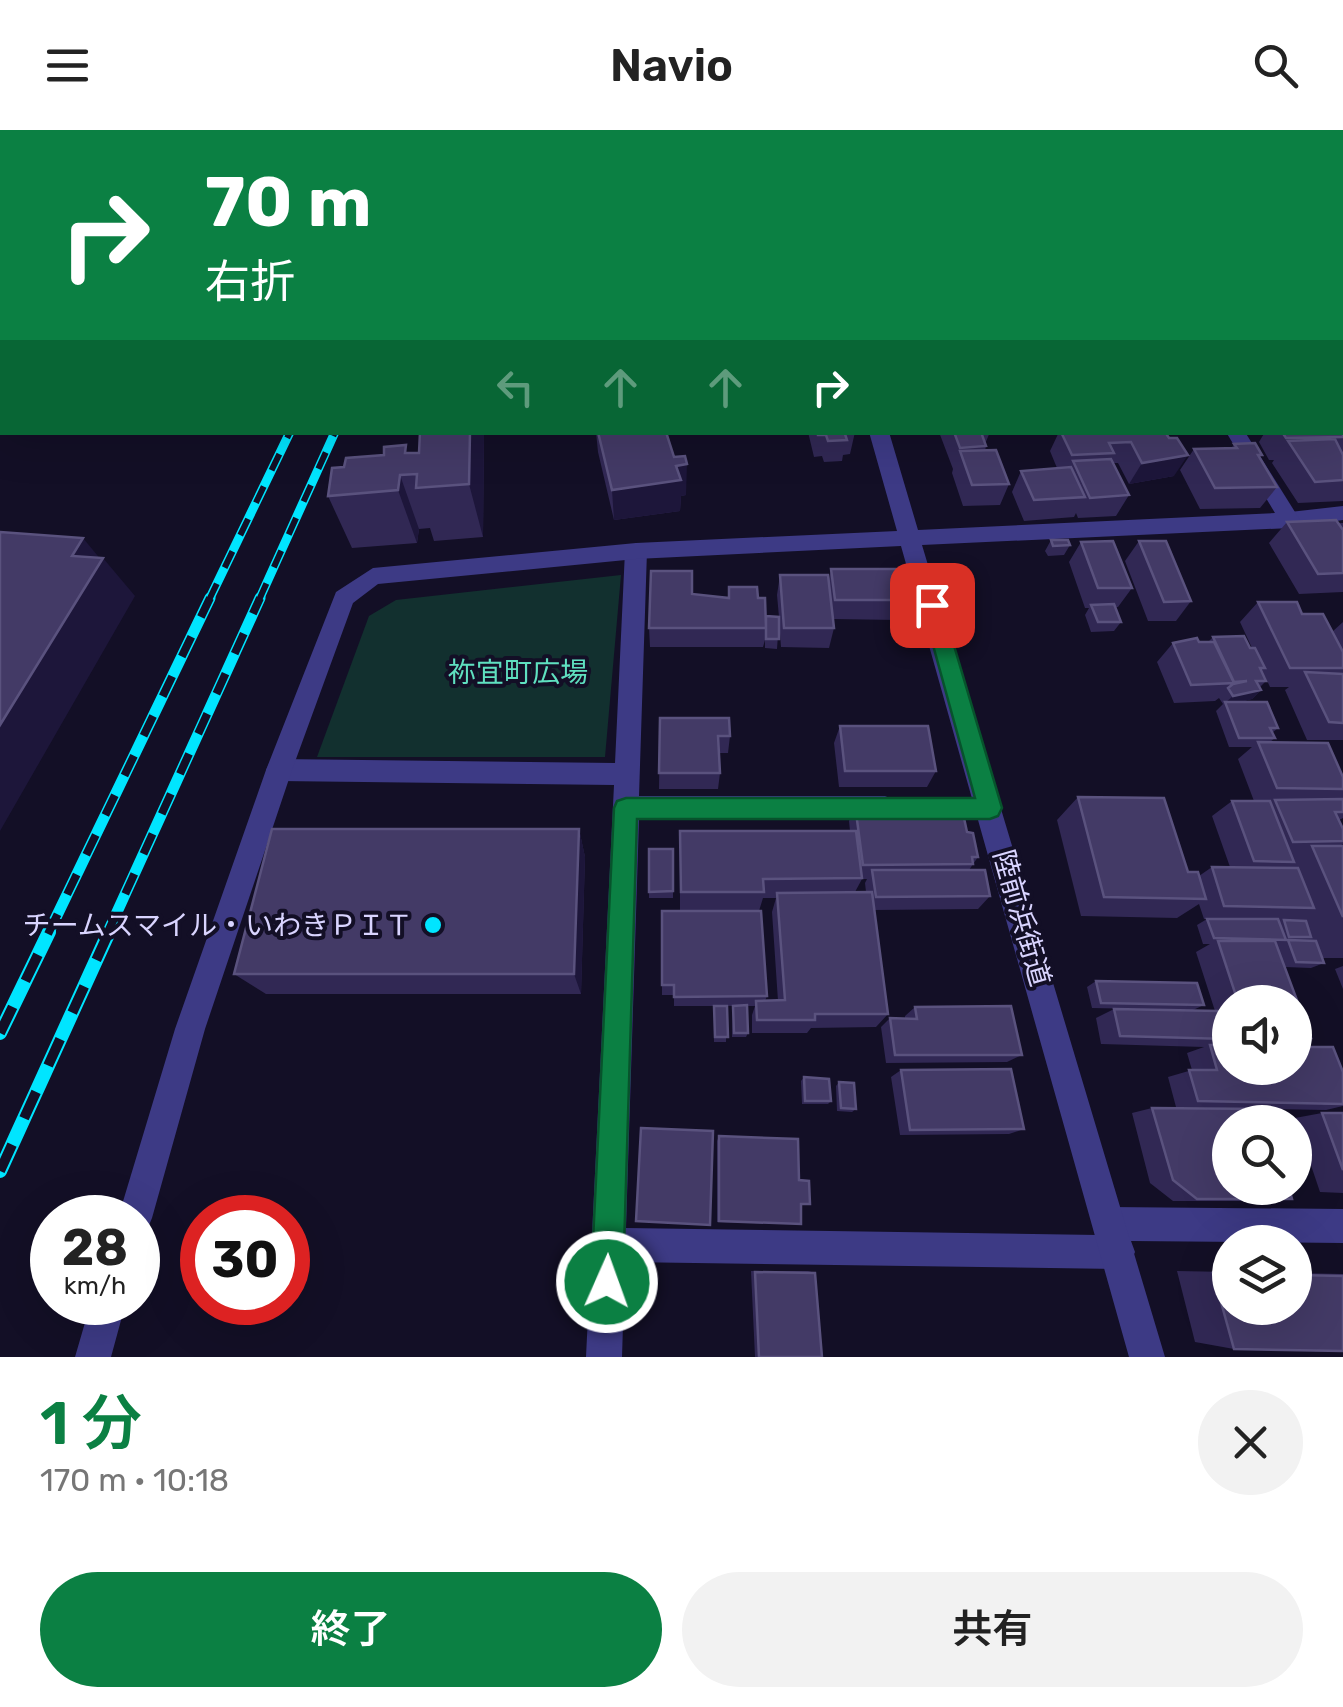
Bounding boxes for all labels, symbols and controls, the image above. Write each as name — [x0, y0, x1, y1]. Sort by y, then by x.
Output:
icon: menu — [40, 38, 95, 93]
icon: search — [1248, 38, 1303, 93]
text: Navio — [610, 39, 733, 92]
text: 70 m — [205, 161, 372, 244]
icon: right — [40, 170, 170, 300]
text: 右折 — [205, 255, 295, 308]
icon: left — [488, 360, 543, 415]
icon: ahead — [593, 360, 648, 415]
icon: ahead — [698, 360, 753, 415]
icon: right — [803, 360, 858, 415]
pin — [890, 563, 975, 648]
icon: arrive — [905, 578, 960, 633]
park label: 祢宜町広場 — [448, 656, 588, 689]
street label: 陸前浜街道 — [987, 846, 1057, 990]
place label: チームスマイル・いわきＰＩＴ — [23, 909, 413, 942]
marker: チームスマイル・いわきＰＩＴ — [422, 914, 444, 936]
map controls — [1212, 985, 1312, 1325]
button: sound — [1212, 985, 1312, 1085]
button: search — [1212, 1105, 1312, 1205]
speed limit sign: 30 — [180, 1195, 310, 1325]
text: 28 — [62, 1218, 128, 1278]
button: layers — [1212, 1225, 1312, 1325]
position arrow — [555, 1230, 659, 1334]
text: km/h — [64, 1271, 126, 1300]
text: 1 分 — [40, 1388, 142, 1459]
button: close — [1198, 1390, 1303, 1495]
text: 170 m · 10:18 — [40, 1461, 229, 1499]
button: 終了 — [40, 1572, 662, 1687]
button: 共有 — [682, 1572, 1303, 1687]

